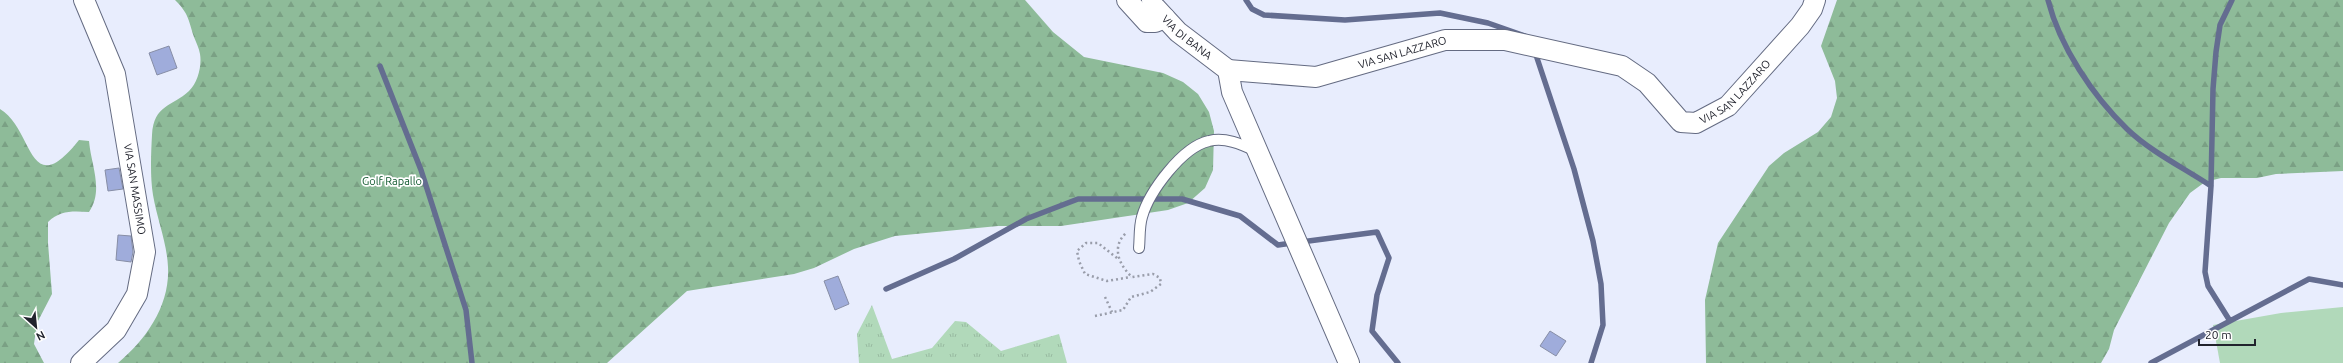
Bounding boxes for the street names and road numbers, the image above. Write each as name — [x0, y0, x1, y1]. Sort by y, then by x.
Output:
street label: VIA DI BANA — [1159, 13, 1215, 62]
street label: VIA SAN LAZZARO — [1357, 34, 1448, 71]
street label: VIA SAN LAZZARO — [1698, 57, 1773, 126]
street label: VIA SAN MASSIMO — [122, 143, 148, 235]

